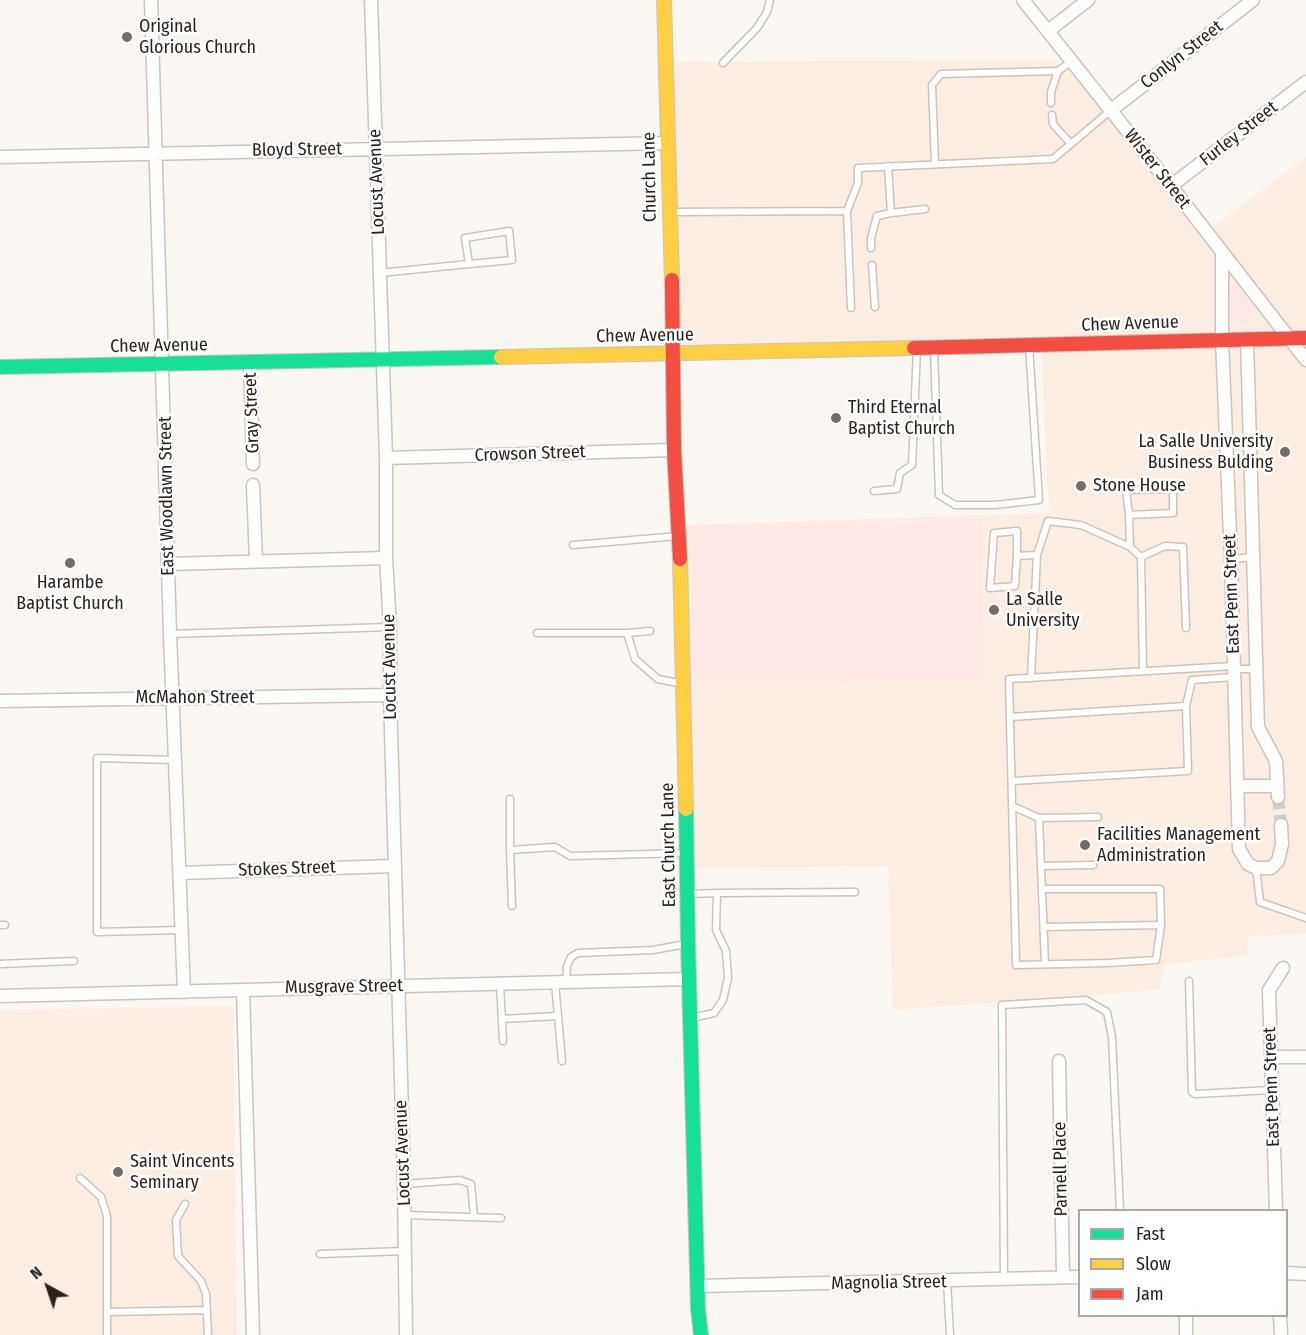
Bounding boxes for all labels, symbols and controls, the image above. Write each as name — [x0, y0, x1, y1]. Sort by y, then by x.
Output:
place label: Original Glorious Church — [139, 16, 256, 58]
street label: Conlyn Street — [1137, 16, 1227, 94]
marker: Original Glorious Church — [120, 30, 134, 44]
street label: Furley Street — [1196, 97, 1282, 171]
street label: Wister Street — [1119, 125, 1195, 213]
street label: Locust Avenue — [364, 129, 390, 235]
street label: Church Lane — [638, 132, 662, 222]
street label: Bloyd Street — [252, 138, 342, 162]
street label: Chew Avenue — [1081, 312, 1179, 336]
street label: Chew Avenue — [596, 324, 694, 348]
street label: Chew Avenue — [110, 334, 208, 358]
street label: Gray Street — [240, 372, 264, 454]
place label: Third Eternal Baptist Church — [848, 397, 955, 440]
marker: Third Eternal Baptist Church — [829, 411, 843, 425]
street label: East Woodlawn Street — [155, 416, 179, 576]
place label: La Salle University Business Bulding — [1138, 431, 1273, 474]
street label: Crowson Street — [474, 441, 586, 467]
marker: La Salle University Business Bulding — [1278, 445, 1292, 459]
place label: Stone House — [1093, 475, 1186, 497]
marker: Stone House — [1074, 479, 1088, 493]
street label: East Penn Street — [1219, 534, 1245, 654]
marker: Harambe Baptist Church — [63, 556, 77, 570]
place label: Harambe Baptist Church — [16, 572, 124, 614]
place label: La Salle University — [1006, 589, 1080, 632]
marker: La Salle University — [987, 603, 1001, 617]
street label: Locust Avenue — [378, 614, 402, 720]
street label: McMahon Street — [135, 687, 255, 709]
street label: East Church Lane — [657, 782, 681, 908]
place label: Facilities Management Administration — [1097, 824, 1260, 866]
marker: Facilities Management Administration — [1078, 838, 1092, 852]
street label: Stokes Street — [238, 857, 336, 881]
street label: Musgrave Street — [285, 975, 403, 999]
street label: East Penn Street — [1259, 1027, 1285, 1147]
street label: Locust Avenue — [390, 1100, 416, 1206]
street label: Parnell Place — [1049, 1121, 1073, 1217]
place label: Saint Vincents Seminary — [130, 1151, 234, 1194]
marker: Saint Vincents Seminary — [111, 1165, 125, 1179]
legend — [1078, 1209, 1288, 1317]
text: Fast — [1136, 1223, 1165, 1245]
text: Slow — [1136, 1253, 1171, 1275]
north arrow — [18, 1257, 78, 1317]
text: N — [26, 1262, 46, 1283]
street label: Magnolia Street — [831, 1271, 947, 1295]
text: Jam — [1136, 1283, 1164, 1305]

